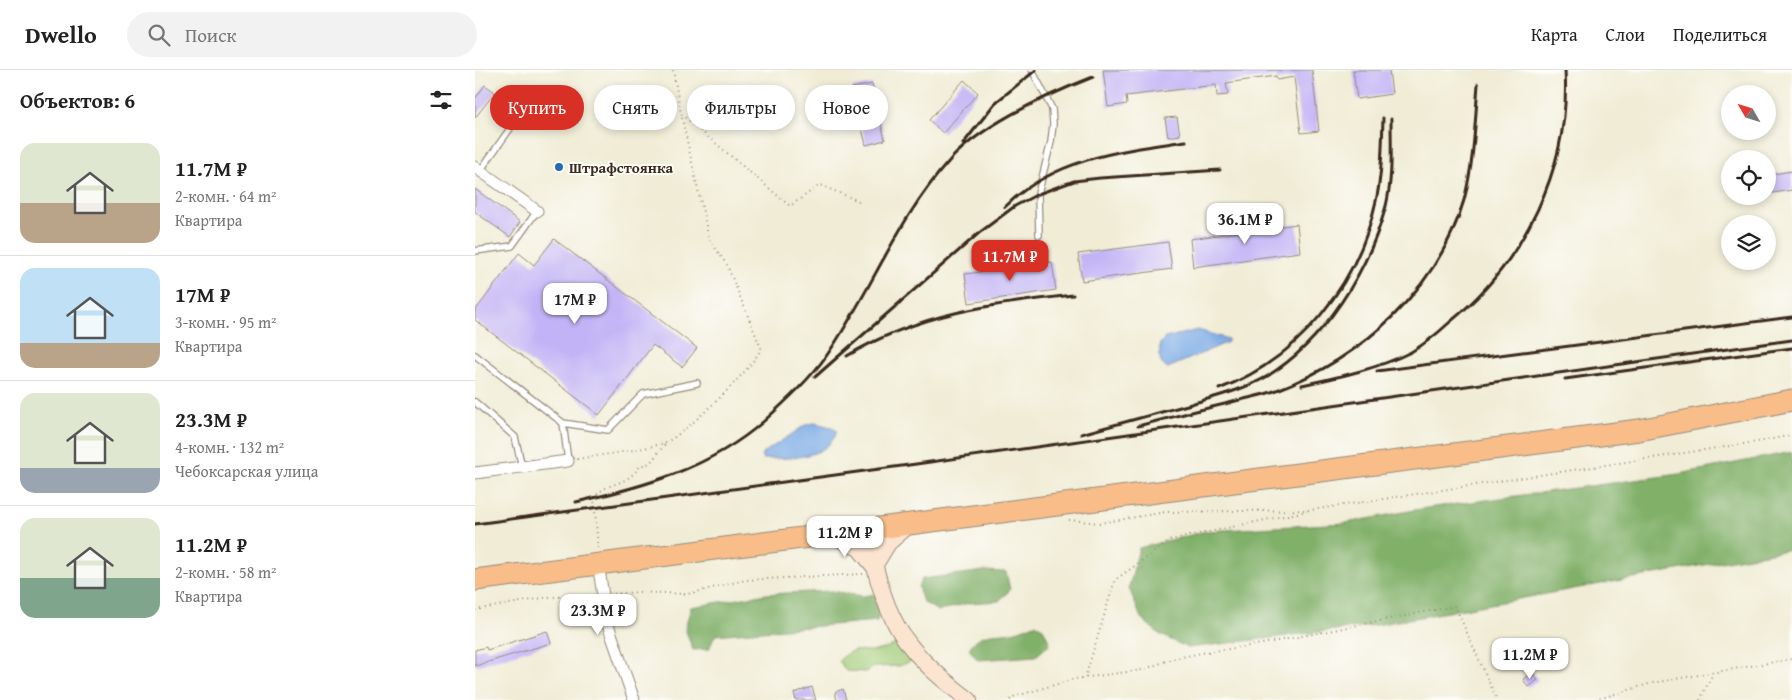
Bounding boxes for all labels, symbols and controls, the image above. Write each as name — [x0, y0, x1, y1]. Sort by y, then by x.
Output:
search box — [127, 12, 477, 57]
text: Dwello — [25, 17, 97, 52]
icon: search — [145, 21, 173, 49]
text: Поиск — [185, 21, 237, 49]
text: Карта — [1531, 21, 1578, 48]
text: Слои — [1606, 21, 1645, 48]
text: Поделиться — [1673, 21, 1767, 48]
text: Объектов: 6 — [20, 85, 135, 116]
chip: Купить — [490, 85, 584, 130]
chip: Снять — [594, 85, 677, 130]
chip: Фильтры — [687, 85, 795, 130]
chip: Новое — [805, 85, 888, 130]
north arrow — [1721, 85, 1776, 140]
map controls — [1721, 85, 1776, 270]
icon: filters — [427, 86, 455, 114]
button: locate — [1721, 150, 1776, 205]
text: 11.7M ₽ — [175, 153, 247, 184]
place label: Штрафстоянка — [569, 157, 674, 178]
marker: Штрафстоянка — [553, 161, 565, 173]
icon: home — [60, 163, 120, 223]
text: 2-комн. · 64 m² — [175, 184, 276, 208]
pin: 36.1M ₽ — [1199, 202, 1291, 245]
text: 36.1M ₽ — [1218, 207, 1272, 231]
text: Квартира — [175, 208, 242, 232]
button: layers — [1721, 215, 1776, 270]
pin: 11.7M ₽ — [964, 240, 1056, 282]
text: 11.7M ₽ — [983, 244, 1037, 268]
text: 17M ₽ — [175, 279, 230, 310]
pin: 17M ₽ — [540, 282, 610, 325]
text: 17M ₽ — [554, 287, 596, 311]
icon: home — [60, 288, 120, 348]
text: 3-комн. · 95 m² — [175, 310, 276, 334]
text: Квартира — [175, 334, 242, 358]
text: 23.3M ₽ — [175, 404, 247, 435]
icon: home — [60, 413, 120, 473]
text: 4-комн. · 132 m² — [175, 435, 284, 459]
text: Чебоксарская улица — [175, 459, 318, 483]
pin: 11.2M ₽ — [799, 516, 891, 558]
text: 11.2M ₽ — [818, 520, 872, 544]
text: 11.2M ₽ — [175, 529, 247, 560]
icon: home — [60, 538, 120, 598]
text: 2-комн. · 58 m² — [175, 560, 276, 584]
text: Квартира — [175, 584, 242, 608]
pin: 23.3M ₽ — [552, 594, 644, 636]
text: 23.3M ₽ — [571, 598, 625, 622]
pin: 11.2M ₽ — [1484, 638, 1576, 680]
text: 11.2M ₽ — [1503, 642, 1557, 666]

